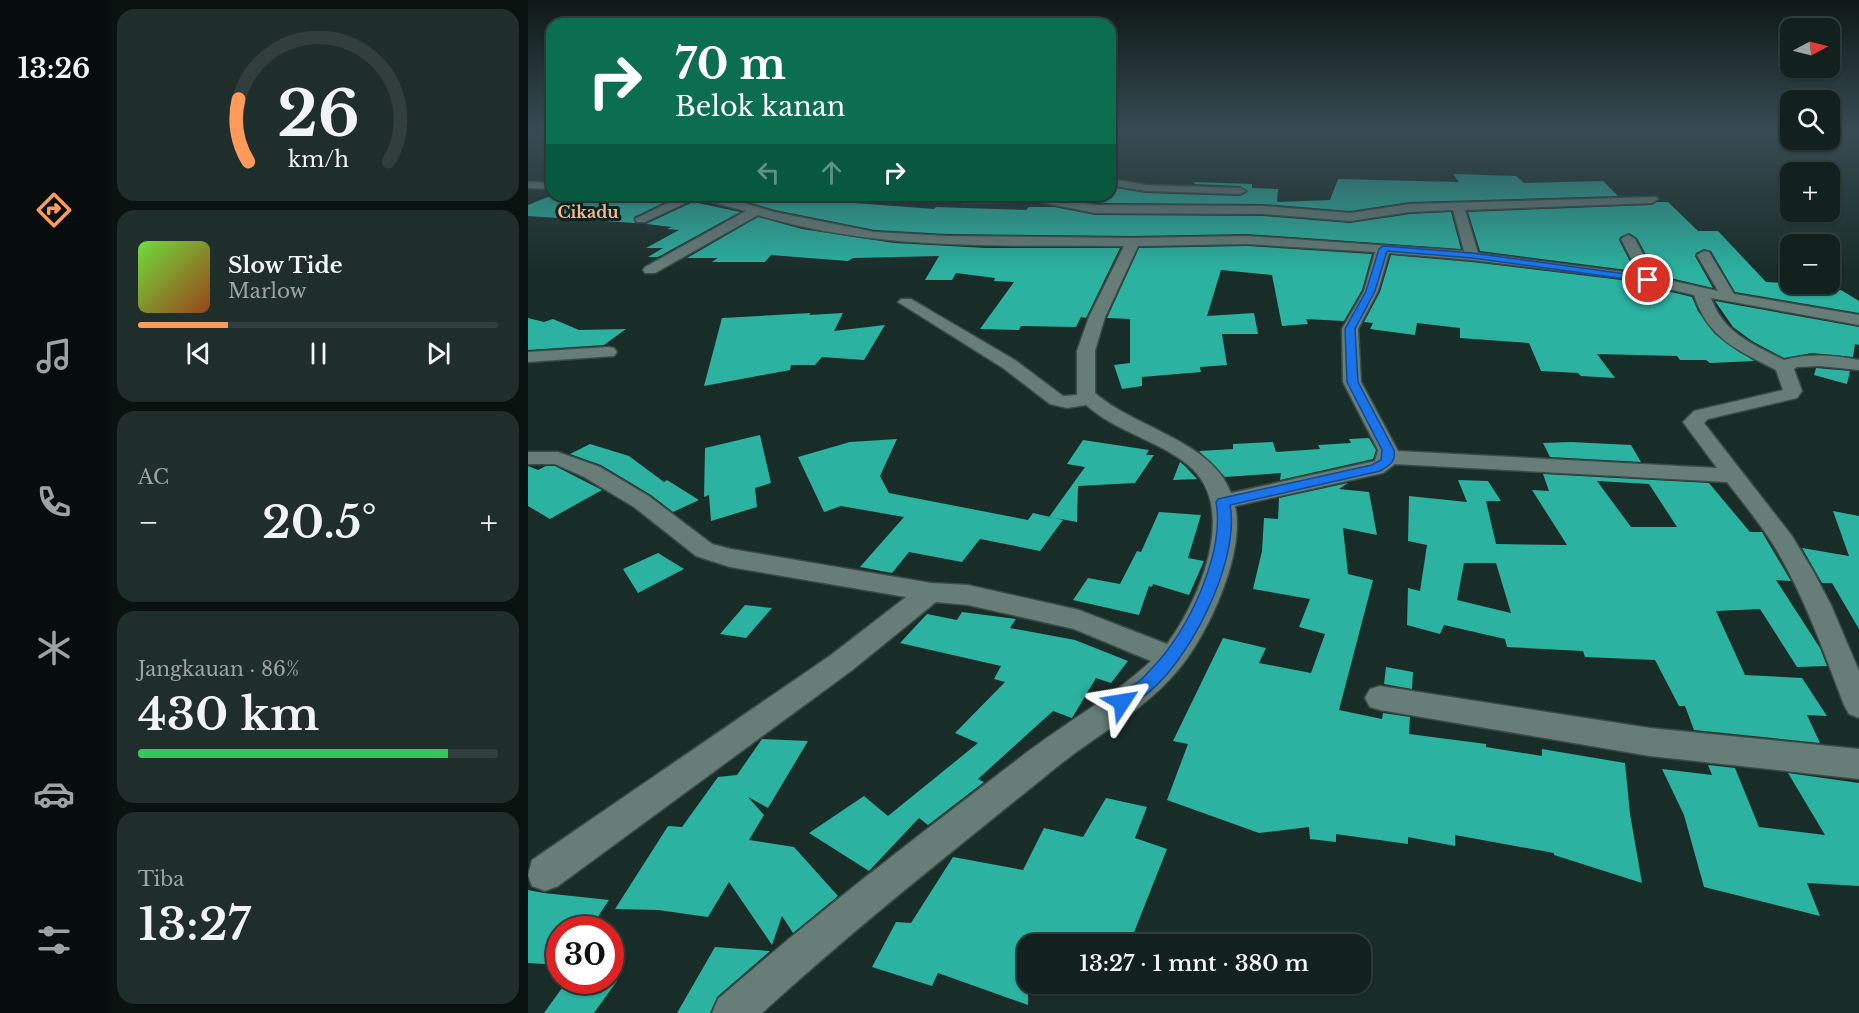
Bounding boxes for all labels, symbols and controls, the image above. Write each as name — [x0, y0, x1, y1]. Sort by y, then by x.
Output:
north arrow — [1780, 18, 1840, 78]
map controls — [1780, 18, 1840, 294]
text: 70 m — [675, 38, 786, 90]
icon: right — [576, 42, 654, 120]
text: 13:26 — [18, 52, 90, 85]
text: 26 — [277, 75, 359, 153]
text: Belok kanan — [675, 90, 845, 123]
button: search — [1780, 90, 1840, 150]
text: km/h — [288, 146, 349, 173]
icon: left — [752, 156, 785, 189]
icon: ahead — [815, 156, 848, 189]
icon: right — [878, 156, 911, 189]
button: + — [1780, 162, 1840, 222]
icon: directions — [33, 189, 75, 231]
district label: Cikadu — [557, 202, 619, 222]
button: − — [1780, 234, 1840, 294]
text: Slow Tide — [228, 252, 343, 279]
pin — [1622, 254, 1673, 305]
icon: arrive — [1631, 263, 1664, 296]
text: Marlow — [228, 279, 307, 303]
icon: music — [33, 335, 75, 377]
icon: previous — [182, 337, 215, 370]
icon: pause — [302, 337, 335, 370]
icon: next — [422, 337, 455, 370]
text: AC — [138, 465, 169, 489]
icon: phone — [33, 481, 75, 523]
text: 20.5° — [262, 494, 377, 550]
text: − — [138, 502, 159, 543]
text: + — [480, 502, 498, 543]
icon: climate — [33, 627, 75, 669]
text: Jangkauan · 86% — [138, 657, 299, 681]
position arrow — [1090, 670, 1154, 734]
text: 430 km — [138, 686, 319, 742]
icon: car — [33, 773, 75, 815]
text: Tiba — [138, 867, 184, 891]
text: 13:27 — [138, 896, 251, 952]
speed limit sign: 30 — [546, 916, 624, 994]
icon: filters — [33, 919, 75, 961]
text: 13:27 · 1 mnt · 380 m — [1079, 950, 1309, 977]

